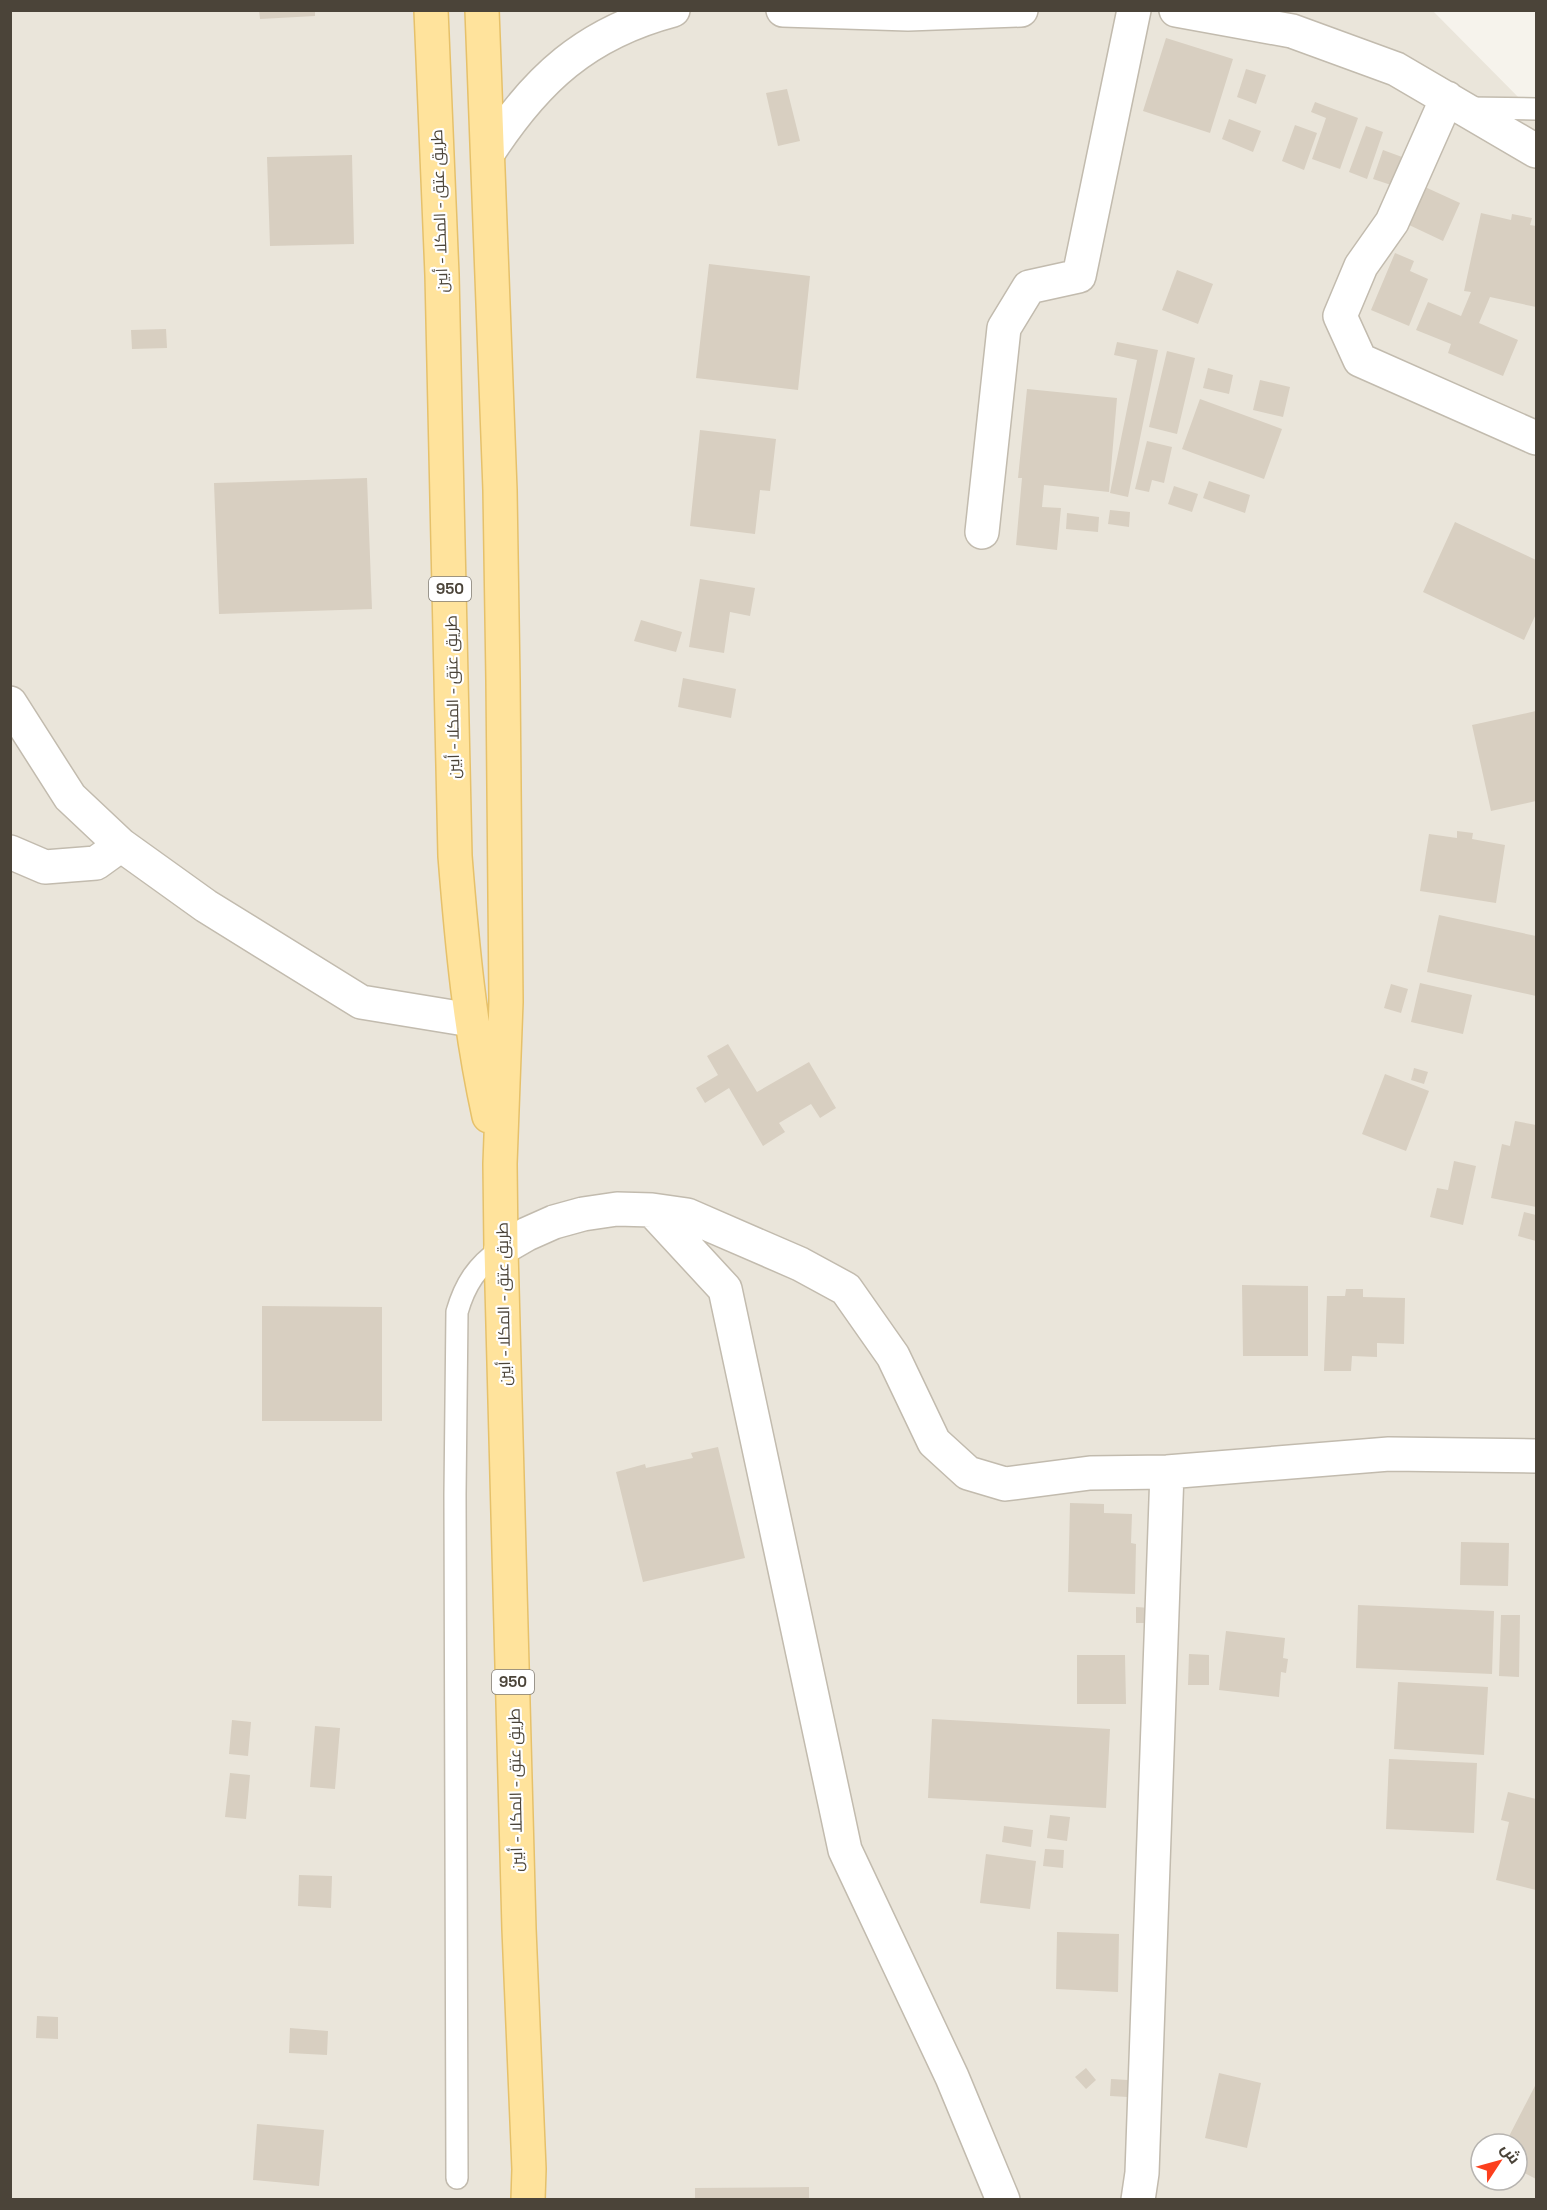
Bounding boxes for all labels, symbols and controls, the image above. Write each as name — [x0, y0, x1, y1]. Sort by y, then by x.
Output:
street label: طريق عتق - المكلا - أبين — [426, 129, 453, 293]
road number: 950 — [429, 577, 471, 601]
street label: طريق عتق - المكلا - أبين — [441, 615, 464, 779]
street label: طريق عتق - المكلا - أبين — [492, 1222, 515, 1386]
road number: 950 — [492, 1670, 534, 1694]
street label: طريق عتق - المكلا - أبين — [504, 1708, 527, 1872]
north arrow — [1469, 2132, 1529, 2192]
text: ش — [1496, 2139, 1525, 2168]

